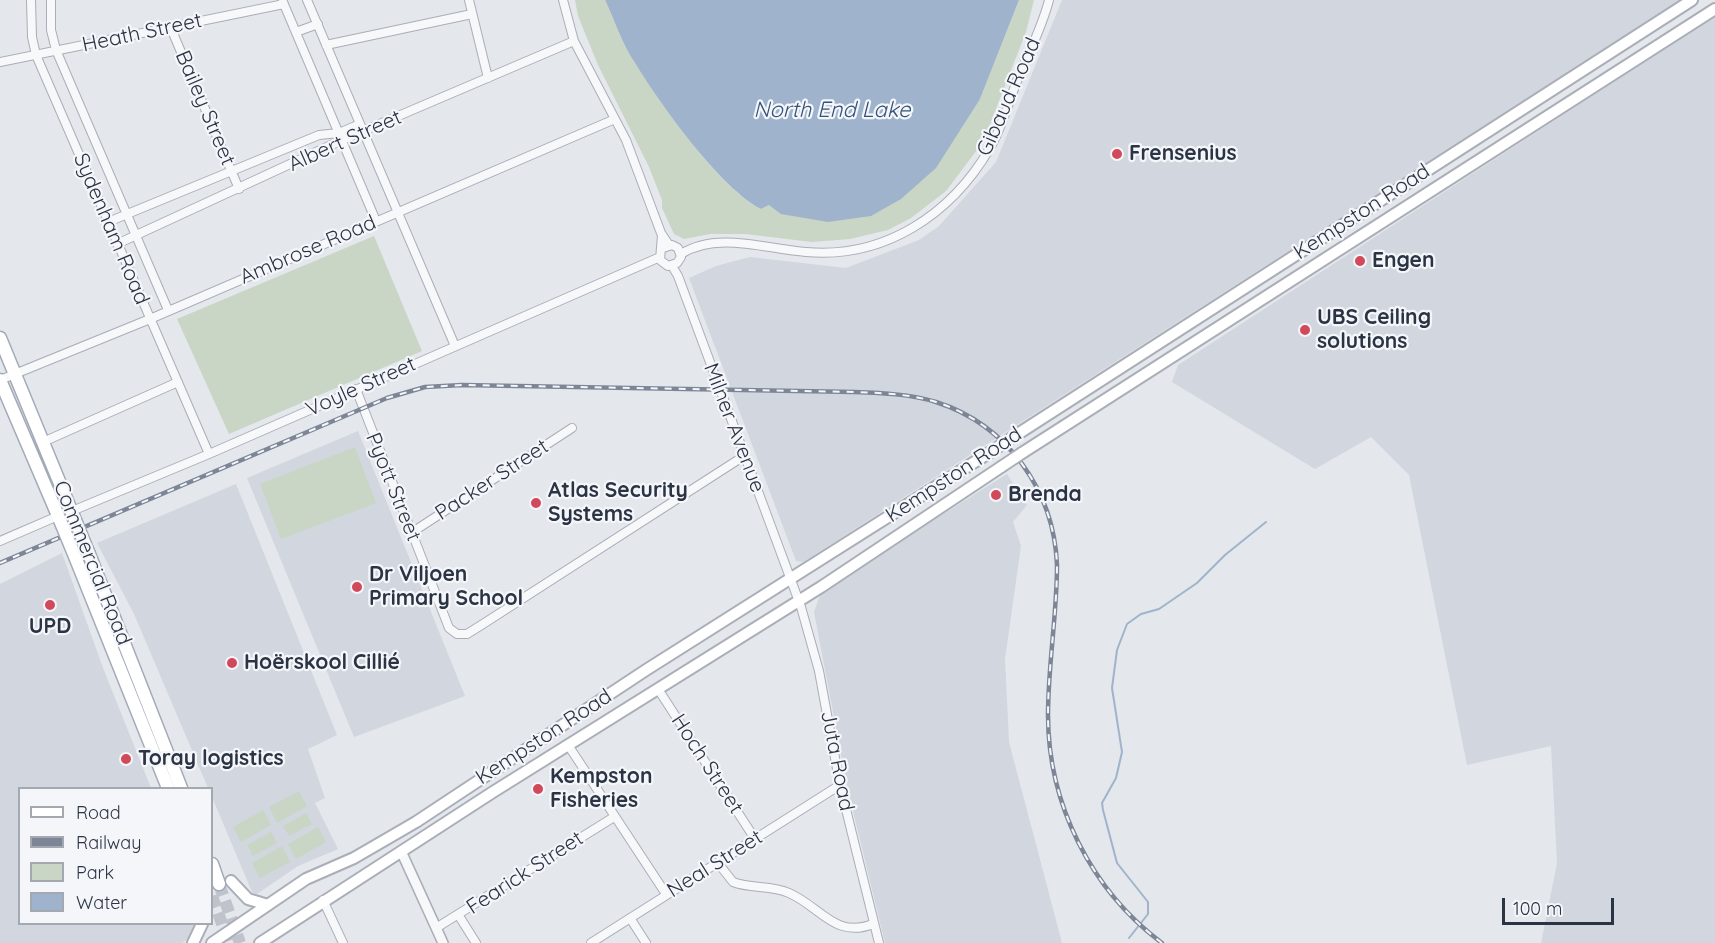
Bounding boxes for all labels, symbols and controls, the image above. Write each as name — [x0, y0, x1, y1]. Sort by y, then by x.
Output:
street label: Heath Street — [80, 8, 204, 58]
street label: Gibaud Road — [972, 34, 1046, 160]
street label: Bailey Street — [170, 47, 240, 169]
water label: North End Lake — [753, 97, 911, 123]
street label: Albert Street — [284, 105, 406, 177]
place label: Frensenius — [1129, 141, 1237, 167]
marker: Frensenius — [1110, 147, 1124, 161]
street label: Sydenham Road — [68, 150, 154, 308]
street label: Kempston Road — [1289, 159, 1435, 265]
street label: Ambrose Road — [236, 210, 380, 290]
place label: Engen — [1372, 248, 1434, 274]
marker: Engen — [1353, 254, 1367, 268]
place label: UBS Ceiling solutions — [1317, 305, 1431, 355]
marker: UBS Ceiling solutions — [1298, 323, 1312, 337]
street label: Voyle Street — [302, 352, 420, 422]
street label: Milner Avenue — [698, 360, 770, 496]
street label: Kempston Road — [881, 422, 1027, 528]
street label: Pyott Street — [360, 429, 426, 545]
street label: Packer Street — [431, 434, 553, 526]
street label: Commercial Road — [48, 477, 136, 649]
place label: Atlas Security Systems — [548, 478, 688, 528]
place label: Brenda — [1008, 482, 1082, 508]
marker: Brenda — [989, 488, 1003, 502]
marker: Atlas Security Systems — [529, 496, 543, 510]
place label: Dr Viljoen Primary School — [369, 562, 523, 612]
marker: Dr Viljoen Primary School — [350, 580, 364, 594]
marker: UPD — [43, 598, 57, 612]
place label: UPD — [29, 614, 71, 640]
place label: Hoërskool Cillié — [244, 650, 400, 676]
marker: Hoërskool Cillié — [225, 656, 239, 670]
street label: Kempston Road — [471, 684, 617, 790]
street label: Hoch Street — [665, 709, 749, 819]
street label: Juta Road — [815, 709, 859, 813]
place label: Toray logistics — [138, 746, 284, 772]
marker: Toray logistics — [119, 752, 133, 766]
place label: Kempston Fisheries — [550, 764, 652, 814]
marker: Kempston Fisheries — [531, 782, 545, 796]
legend — [18, 787, 213, 925]
text: Road — [76, 801, 121, 824]
street label: Neal Street — [663, 825, 767, 903]
street label: Fearick Street — [462, 826, 588, 920]
text: Railway — [76, 831, 142, 854]
text: Park — [76, 861, 114, 884]
scale bar — [1505, 886, 1618, 924]
text: Water — [76, 891, 127, 914]
text: 100 m — [1513, 897, 1562, 920]

